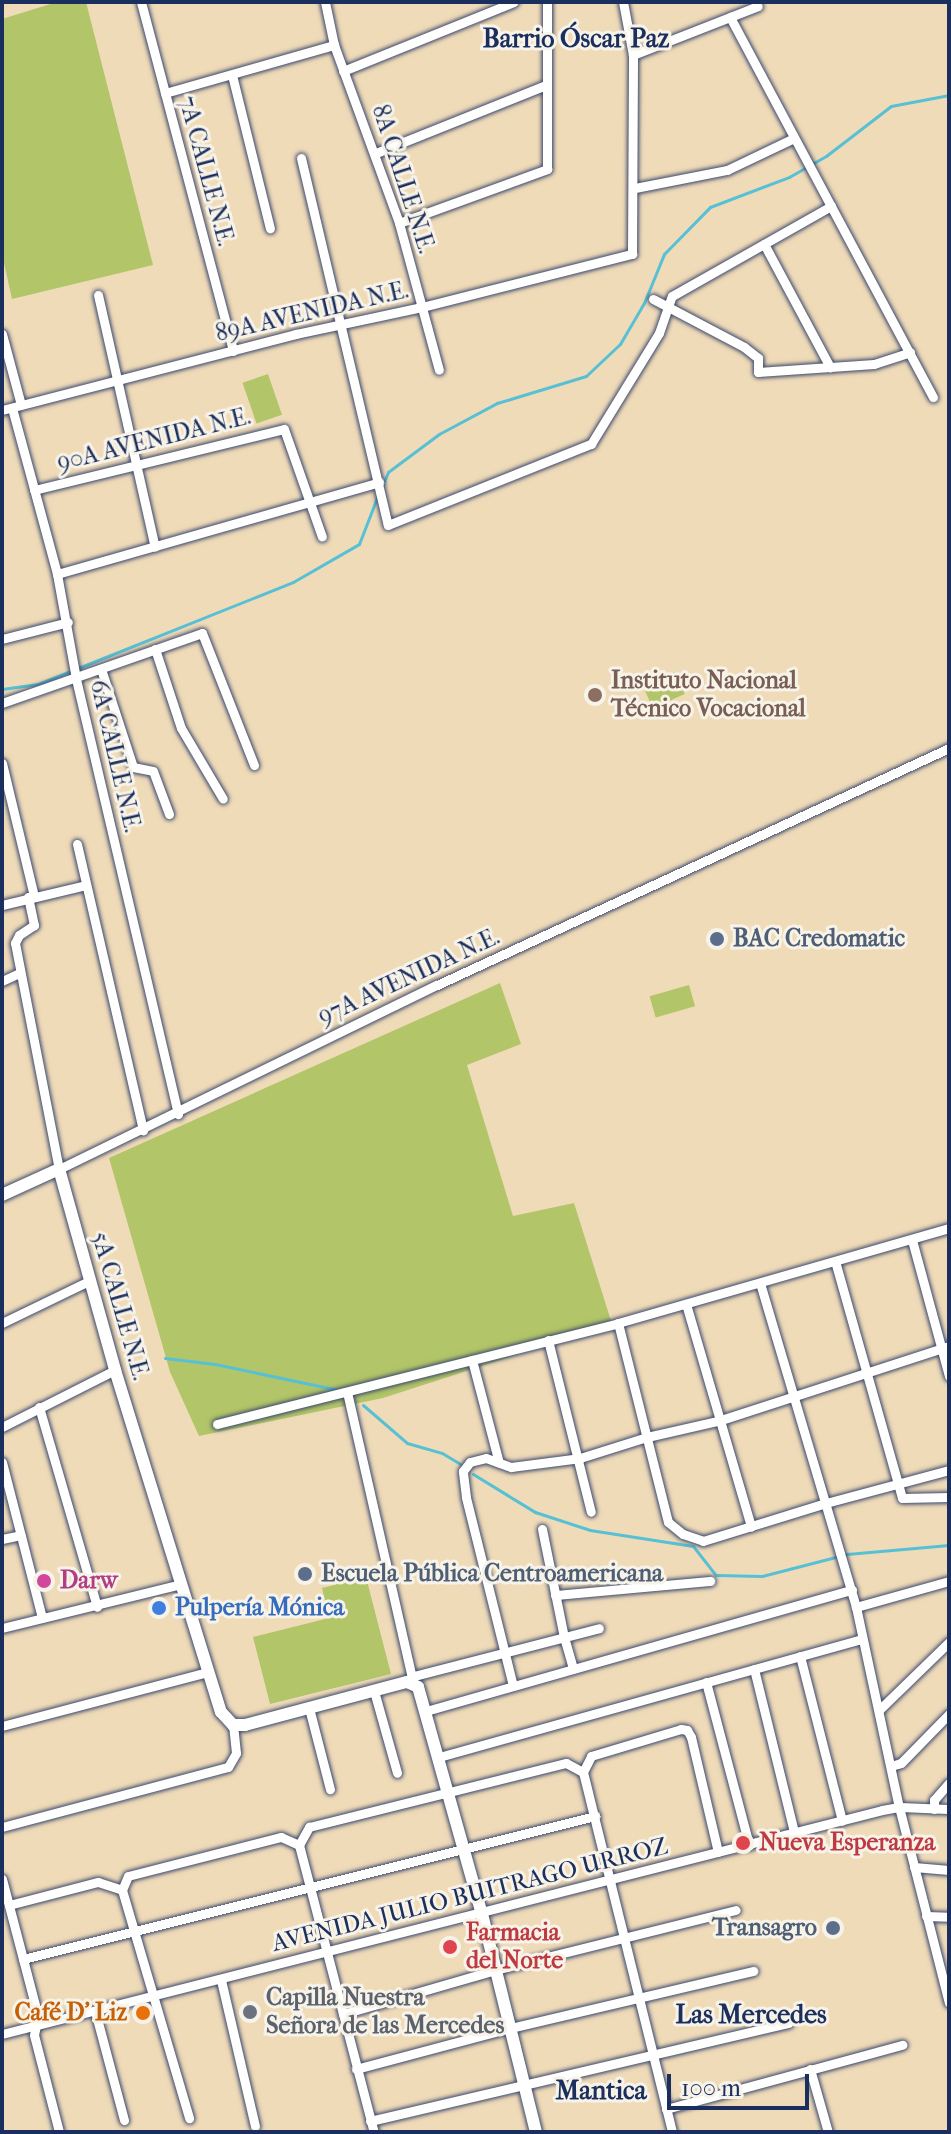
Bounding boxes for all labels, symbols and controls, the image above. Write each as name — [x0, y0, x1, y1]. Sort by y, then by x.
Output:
district label: Barrio Óscar Paz — [483, 23, 669, 55]
street label: 7A CALLE N.E. — [172, 93, 240, 249]
street label: 8A CALLE N.E. — [365, 101, 441, 257]
street label: 89A AVENIDA N.E. — [213, 276, 411, 348]
street label: 90A AVENIDA N.E. — [54, 402, 254, 478]
place label: Instituto Nacional Técnico Vocacional — [611, 667, 806, 723]
street label: 6A CALLE N.E. — [83, 677, 147, 835]
marker: Instituto Nacional Técnico Vocacional — [586, 686, 604, 704]
street label: 97A AVENIDA N.E. — [314, 922, 504, 1032]
place label: BAC Credomatic — [733, 925, 905, 953]
marker: BAC Credomatic — [708, 930, 726, 948]
street label: 5A CALLE N.E. — [85, 1229, 155, 1383]
place label: Escuela Pública Centroamericana — [321, 1560, 663, 1588]
marker: Escuela Pública Centroamericana — [296, 1565, 314, 1583]
place label: Darw — [60, 1567, 118, 1595]
marker: Darw — [35, 1572, 53, 1590]
place label: Pulpería Mónica — [175, 1594, 344, 1622]
marker: Pulpería Mónica — [150, 1599, 168, 1617]
place label: Nueva Esperanza — [759, 1829, 935, 1857]
street label: AVENIDA JULIO BUITRAGO URROZ — [269, 1832, 671, 1958]
marker: Nueva Esperanza — [734, 1834, 752, 1852]
place label: Transagro — [712, 1914, 817, 1942]
place label: Farmacia del Norte — [466, 1919, 563, 1975]
marker: Transagro — [824, 1919, 842, 1937]
marker: Farmacia del Norte — [441, 1938, 459, 1956]
place label: Capilla Nuestra Señora de las Mercedes — [266, 1984, 504, 2040]
place label: Café D' Liz — [14, 1999, 127, 2027]
district label: Las Mercedes — [675, 1999, 827, 2031]
marker: Capilla Nuestra Señora de las Mercedes — [241, 2003, 259, 2021]
marker: Café D' Liz — [134, 2004, 152, 2022]
scale bar — [671, 2058, 813, 2108]
text: 100 m — [681, 2074, 741, 2102]
district label: Mantica — [556, 2075, 646, 2107]

